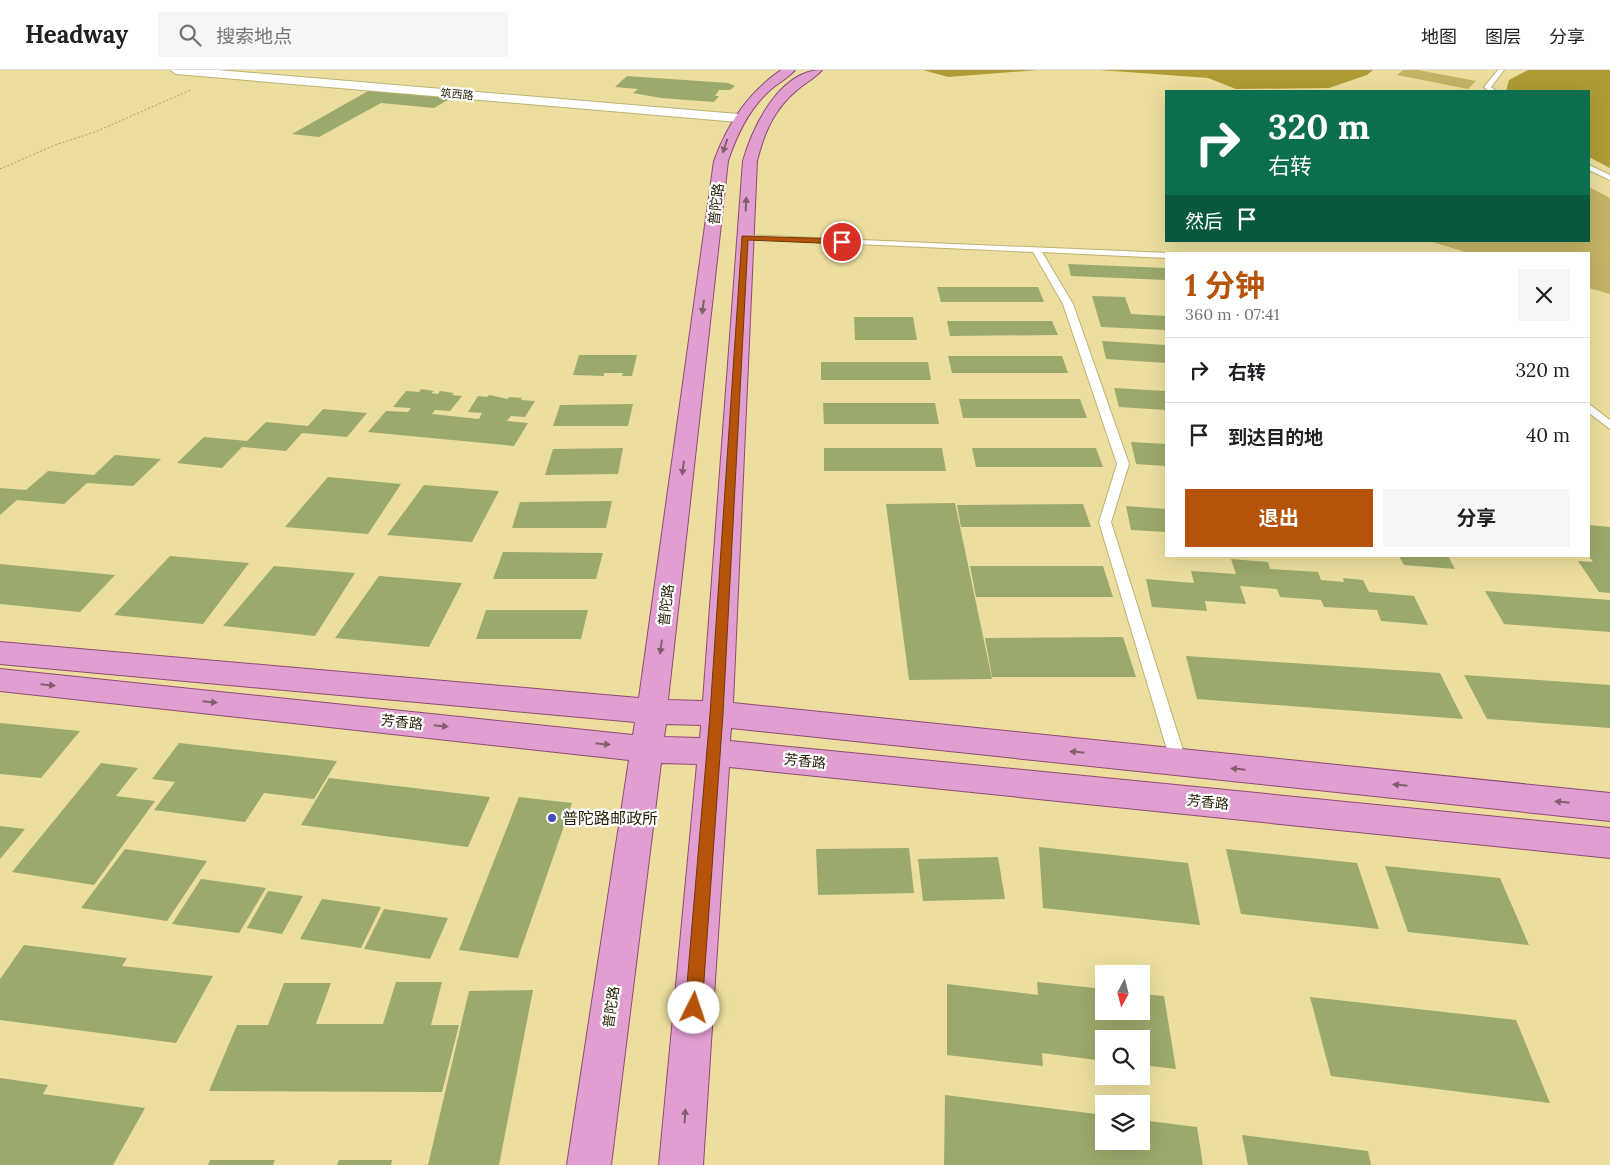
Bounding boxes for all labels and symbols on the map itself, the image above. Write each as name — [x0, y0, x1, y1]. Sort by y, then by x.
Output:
street label: 筑西路 — [440, 86, 474, 102]
one-way arrow — [721, 139, 729, 154]
street label: 普陀路 — [705, 182, 727, 226]
one-way arrow — [743, 195, 751, 211]
pin — [821, 221, 863, 263]
one-way arrow — [699, 299, 707, 315]
one-way arrow — [679, 460, 687, 476]
street label: 普陀路 — [655, 583, 677, 627]
one-way arrow — [657, 639, 665, 655]
one-way arrow — [41, 681, 57, 689]
one-way arrow — [202, 698, 218, 706]
street label: 芳香路 — [380, 711, 424, 733]
one-way arrow — [434, 722, 450, 730]
one-way arrow — [595, 740, 611, 748]
one-way arrow — [1068, 748, 1084, 756]
street label: 芳香路 — [783, 750, 827, 772]
one-way arrow — [1230, 765, 1246, 773]
one-way arrow — [1392, 781, 1408, 789]
street label: 芳香路 — [1186, 791, 1230, 813]
one-way arrow — [1553, 798, 1569, 806]
place label: 普陀路邮政所 — [562, 808, 658, 828]
marker: 普陀路邮政所 — [546, 812, 558, 824]
north arrow — [1095, 965, 1150, 1020]
position arrow — [667, 981, 719, 1033]
street label: 普陀路 — [599, 985, 623, 1029]
one-way arrow — [681, 1108, 689, 1124]

